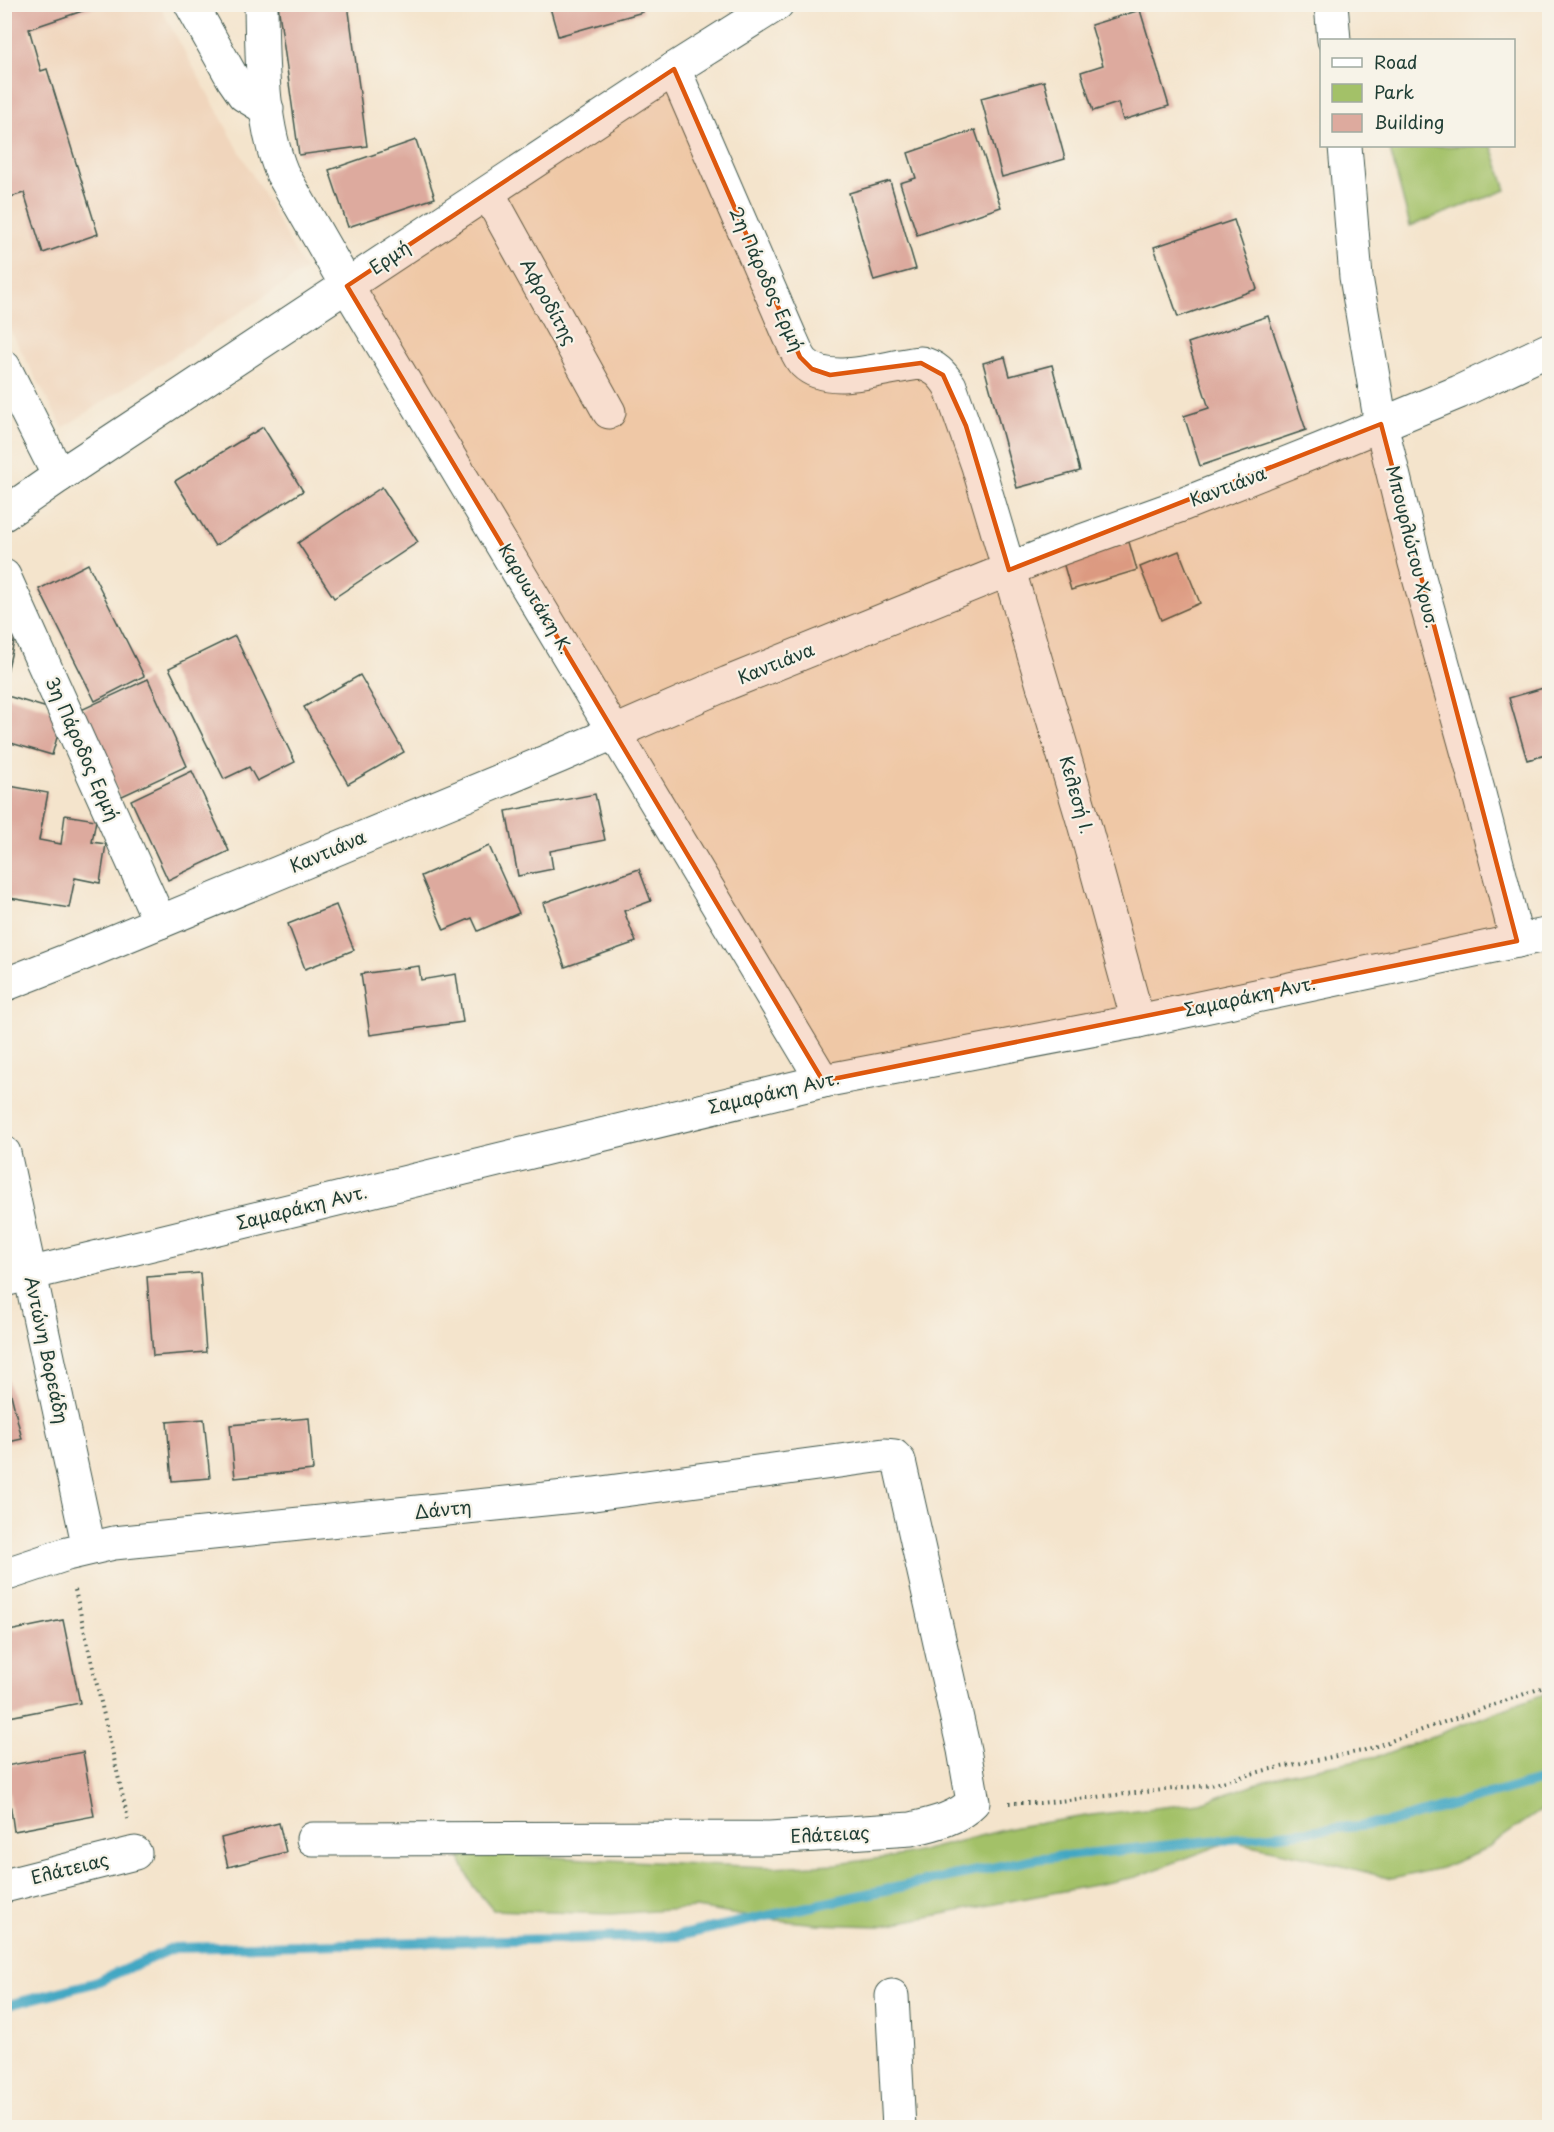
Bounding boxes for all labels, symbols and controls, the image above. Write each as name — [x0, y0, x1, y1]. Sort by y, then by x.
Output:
legend — [1320, 39, 1515, 147]
text: Road — [1374, 48, 1418, 75]
text: Park — [1374, 78, 1414, 105]
text: Building — [1374, 108, 1444, 135]
street label: 2η Πάροδος Ερμή — [723, 202, 811, 355]
street label: Ερμή — [363, 233, 415, 280]
street label: Αφροδίτης — [514, 253, 584, 350]
street label: Καντιάνα — [1185, 458, 1270, 513]
street label: Μπουρλώτου Χρυσ. — [1380, 463, 1447, 631]
street label: Καρυωτάκη Κ. — [493, 538, 580, 659]
street label: Καντιάνα — [733, 635, 818, 690]
street label: 3η Πάροδος Ερμή — [40, 672, 127, 825]
street label: Κελεσή Ι. — [1053, 753, 1101, 837]
street label: Καντιάνα — [285, 822, 370, 879]
street label: Σαμαράκη Αντ. — [1181, 968, 1318, 1023]
street label: Σαμαράκη Αντ. — [705, 1063, 842, 1120]
street label: Σαμαράκη Αντ. — [233, 1177, 370, 1236]
street label: Αντώνη Βορεάδη — [19, 1274, 76, 1426]
street label: Δάντη — [413, 1492, 473, 1525]
street label: Ελάτειας — [790, 1818, 870, 1849]
street label: Ελάτειας — [28, 1845, 111, 1890]

